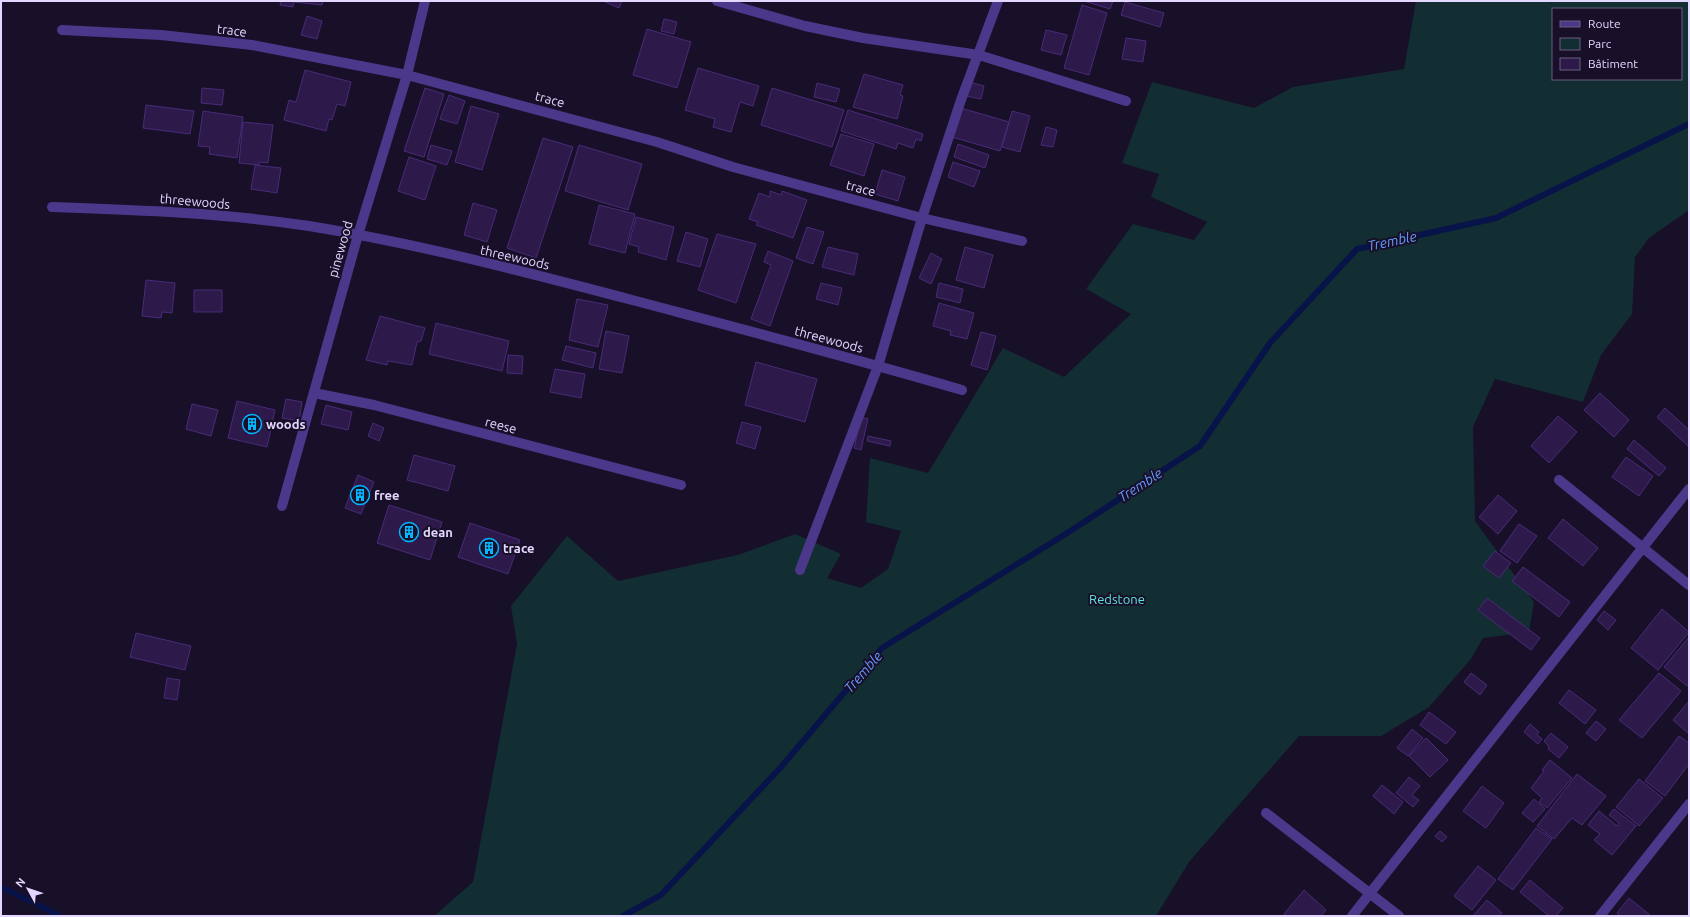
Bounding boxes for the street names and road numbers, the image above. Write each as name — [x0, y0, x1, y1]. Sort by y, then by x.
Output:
street label: trace — [216, 21, 248, 39]
street label: trace — [534, 88, 566, 110]
street label: trace — [845, 177, 877, 199]
street label: threewoods — [159, 191, 231, 211]
street label: pinewood — [325, 219, 355, 279]
street label: threewoods — [479, 242, 551, 272]
street label: threewoods — [793, 323, 865, 355]
street label: reese — [484, 414, 518, 436]

